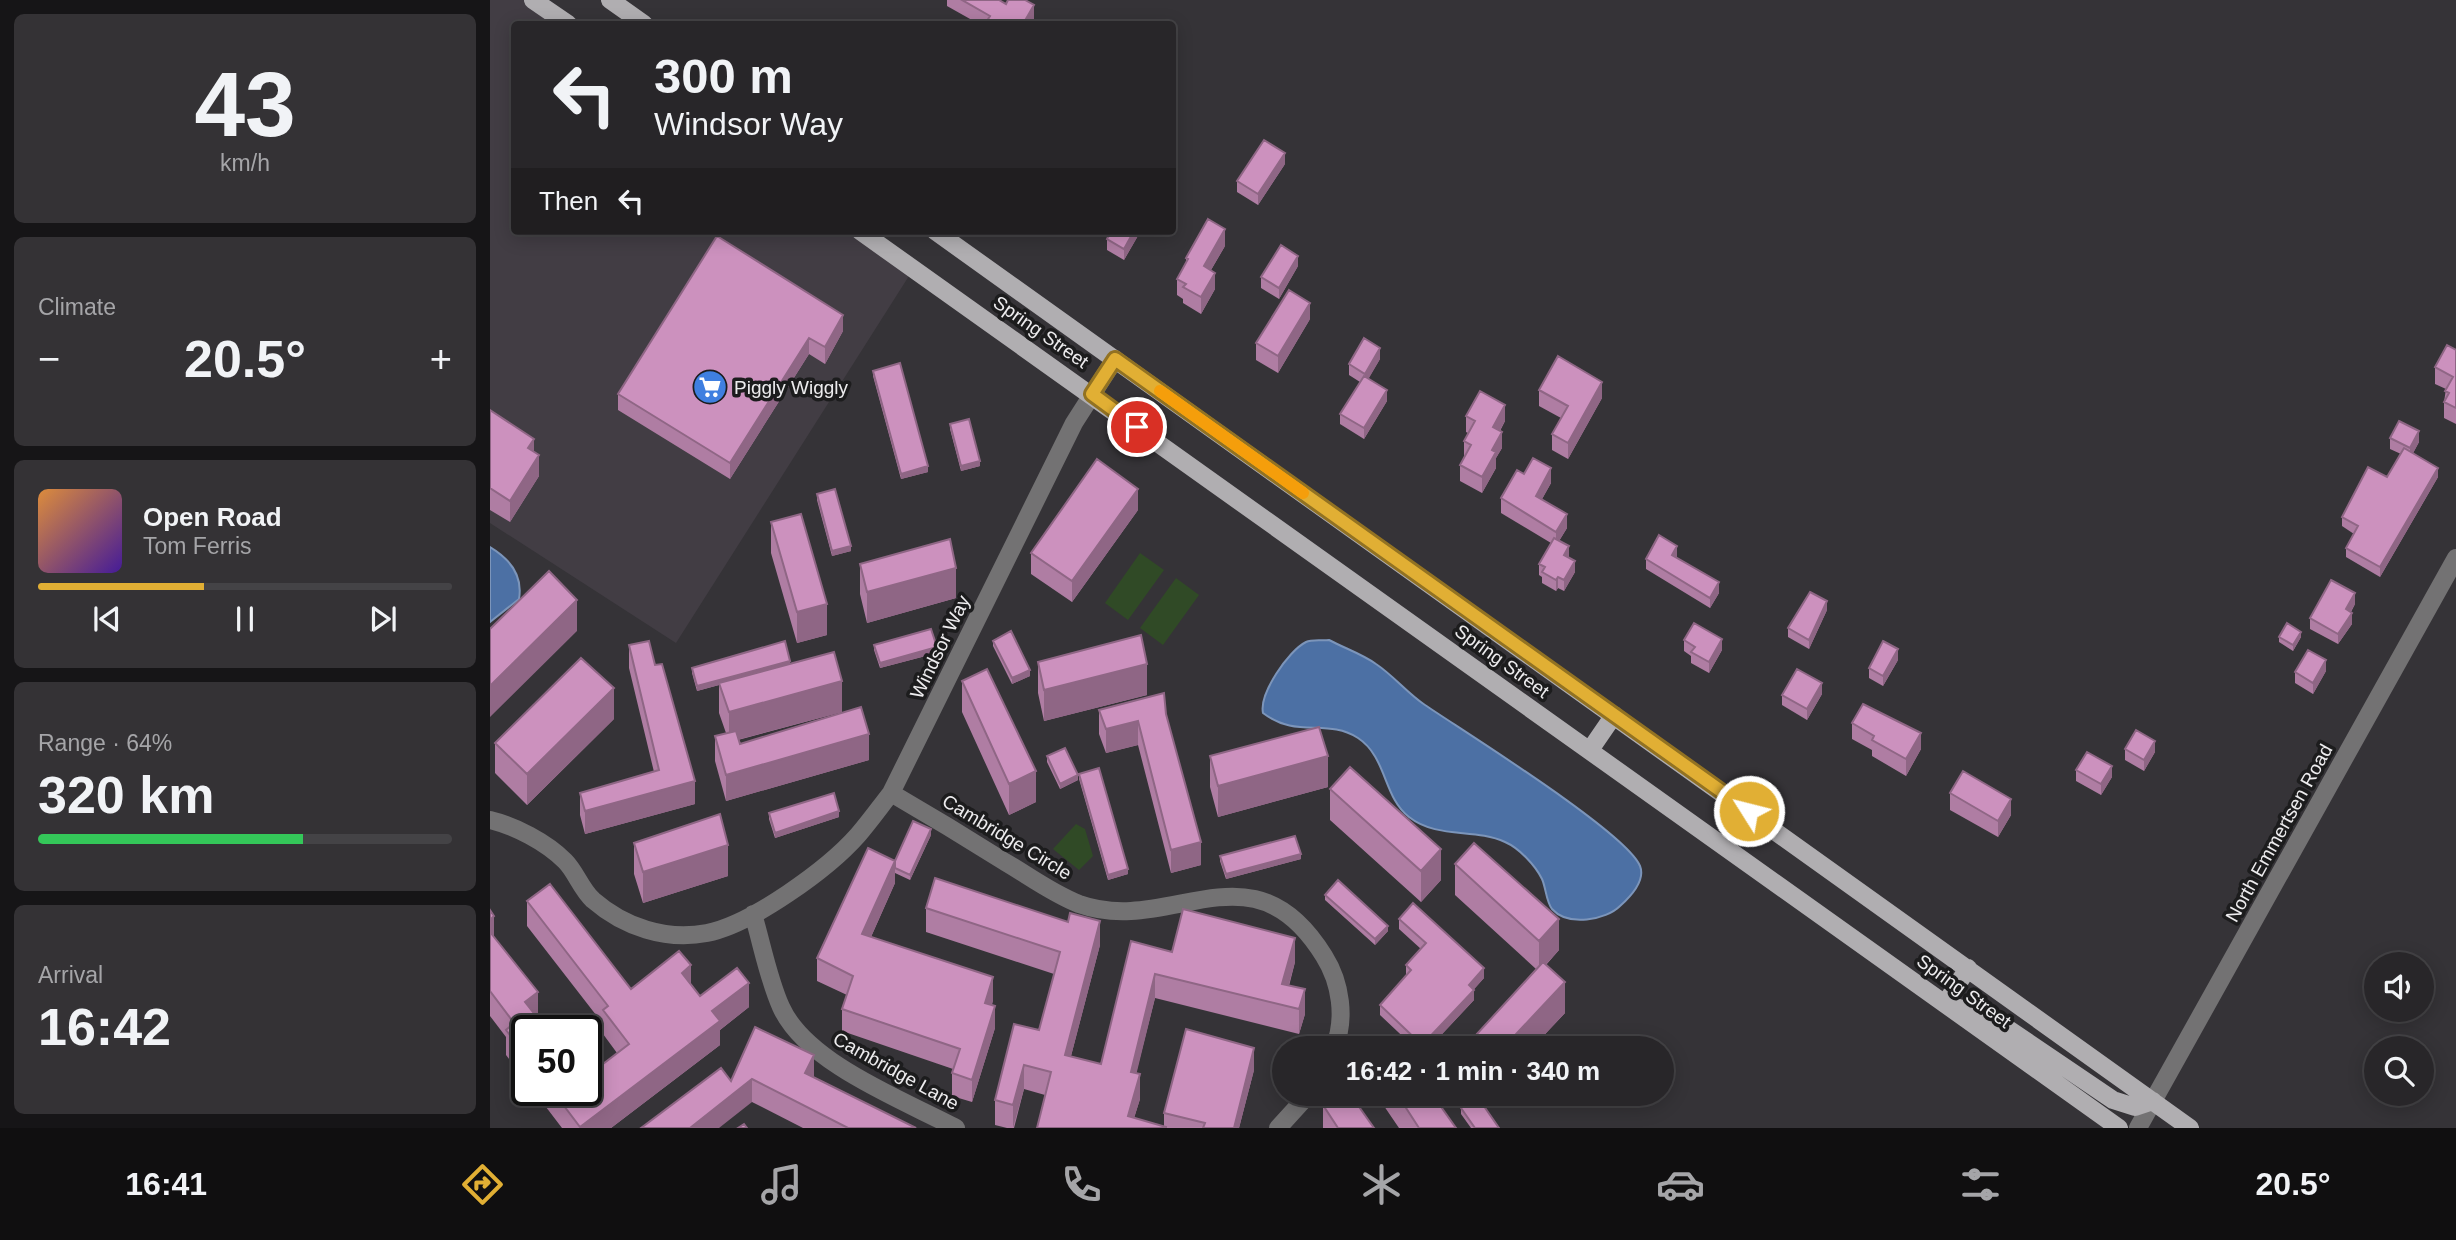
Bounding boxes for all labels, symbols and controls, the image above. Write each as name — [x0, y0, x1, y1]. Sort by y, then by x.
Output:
icon: left — [539, 49, 630, 140]
text: 300 m — [654, 49, 793, 103]
text: 43 — [194, 54, 296, 155]
text: Windsor Way — [654, 106, 843, 142]
text: km/h — [220, 150, 270, 176]
icon: left — [612, 182, 650, 220]
text: Then — [539, 186, 598, 216]
street label: Spring Street — [990, 292, 1093, 373]
text: Climate — [38, 294, 116, 320]
text: 20.5° — [184, 330, 306, 388]
text: − — [38, 338, 60, 380]
text: + — [430, 338, 452, 380]
supermarket icon: Piggly Wiggly — [691, 368, 729, 406]
place label: Piggly Wiggly — [734, 377, 849, 398]
pin — [1107, 397, 1167, 457]
icon: arrive — [1118, 408, 1156, 446]
text: Open Road — [143, 502, 282, 532]
text: Tom Ferris — [143, 533, 252, 559]
street label: Windsor Way — [906, 592, 974, 702]
icon: previous — [88, 600, 126, 638]
icon: pause — [226, 600, 264, 638]
icon: next — [364, 600, 402, 638]
street label: Spring Street — [1451, 620, 1554, 703]
text: Range · 64% — [38, 730, 172, 756]
street label: North Emmertsen Road — [2221, 741, 2337, 925]
text: 320 km — [38, 766, 214, 824]
position arrow — [1712, 774, 1786, 848]
street label: Cambridge Circle — [939, 790, 1075, 884]
street label: Spring Street — [1913, 950, 2016, 1033]
map controls — [2364, 952, 2434, 1106]
button: sound — [2364, 952, 2434, 1022]
text: Arrival — [38, 962, 103, 988]
text: 16:42 — [38, 998, 171, 1056]
speed limit sign: 50 — [511, 1015, 602, 1106]
street label: Cambridge Lane — [829, 1028, 963, 1114]
button: search — [2364, 1036, 2434, 1106]
text: 16:42 · 1 min · 340 m — [1346, 1056, 1600, 1086]
icon: directions — [458, 1160, 507, 1209]
icon: music — [757, 1160, 806, 1209]
icon: phone — [1057, 1160, 1106, 1209]
icon: climate — [1357, 1160, 1406, 1209]
icon: car — [1656, 1160, 1705, 1209]
icon: filters — [1956, 1160, 2005, 1209]
text: 16:41 — [125, 1166, 207, 1202]
text: 20.5° — [2256, 1166, 2331, 1202]

